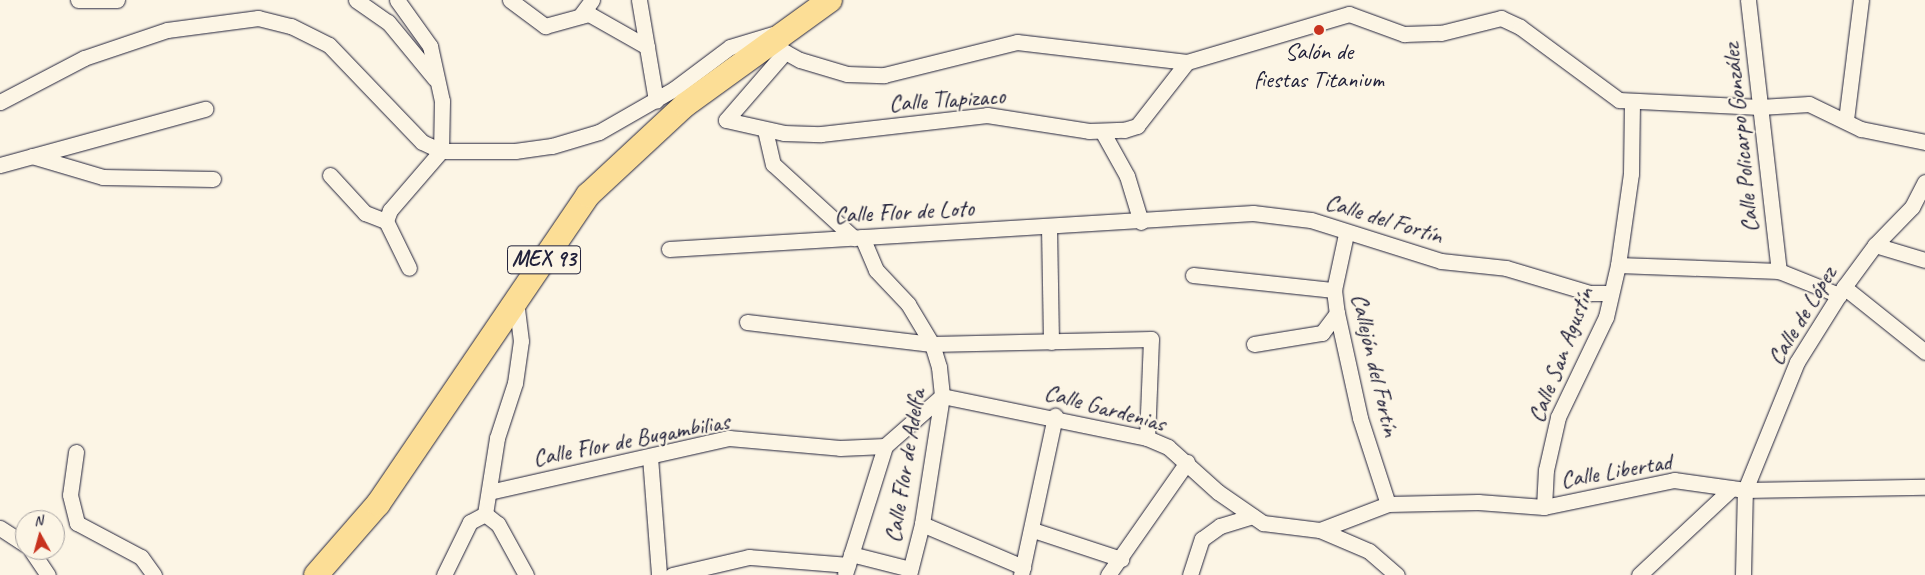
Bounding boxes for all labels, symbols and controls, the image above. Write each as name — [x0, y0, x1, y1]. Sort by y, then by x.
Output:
marker: Salón de fiestas Titanium — [1313, 24, 1325, 36]
place label: Salón de fiestas Titanium — [1254, 38, 1384, 94]
street label: Calle Policarpo González — [1717, 42, 1765, 234]
street label: Calle Tlapizaco — [887, 82, 1007, 118]
street label: Calle del Fortín — [1322, 187, 1446, 251]
street label: Calle Flor de Loto — [833, 194, 975, 230]
road number: MEX 93 — [506, 240, 582, 280]
street label: Calle de López — [1761, 262, 1843, 370]
street label: Calle San Agustín — [1522, 283, 1600, 427]
street label: Callejón del Fortín — [1345, 291, 1405, 439]
street label: Calle Gardenias — [1041, 378, 1169, 438]
street label: Calle Flor de Adelfa — [879, 387, 931, 545]
street label: Calle Flor de Bugambilias — [530, 407, 732, 473]
street label: Calle Libertad — [1558, 447, 1674, 495]
north arrow — [15, 510, 65, 560]
text: N — [33, 512, 44, 530]

